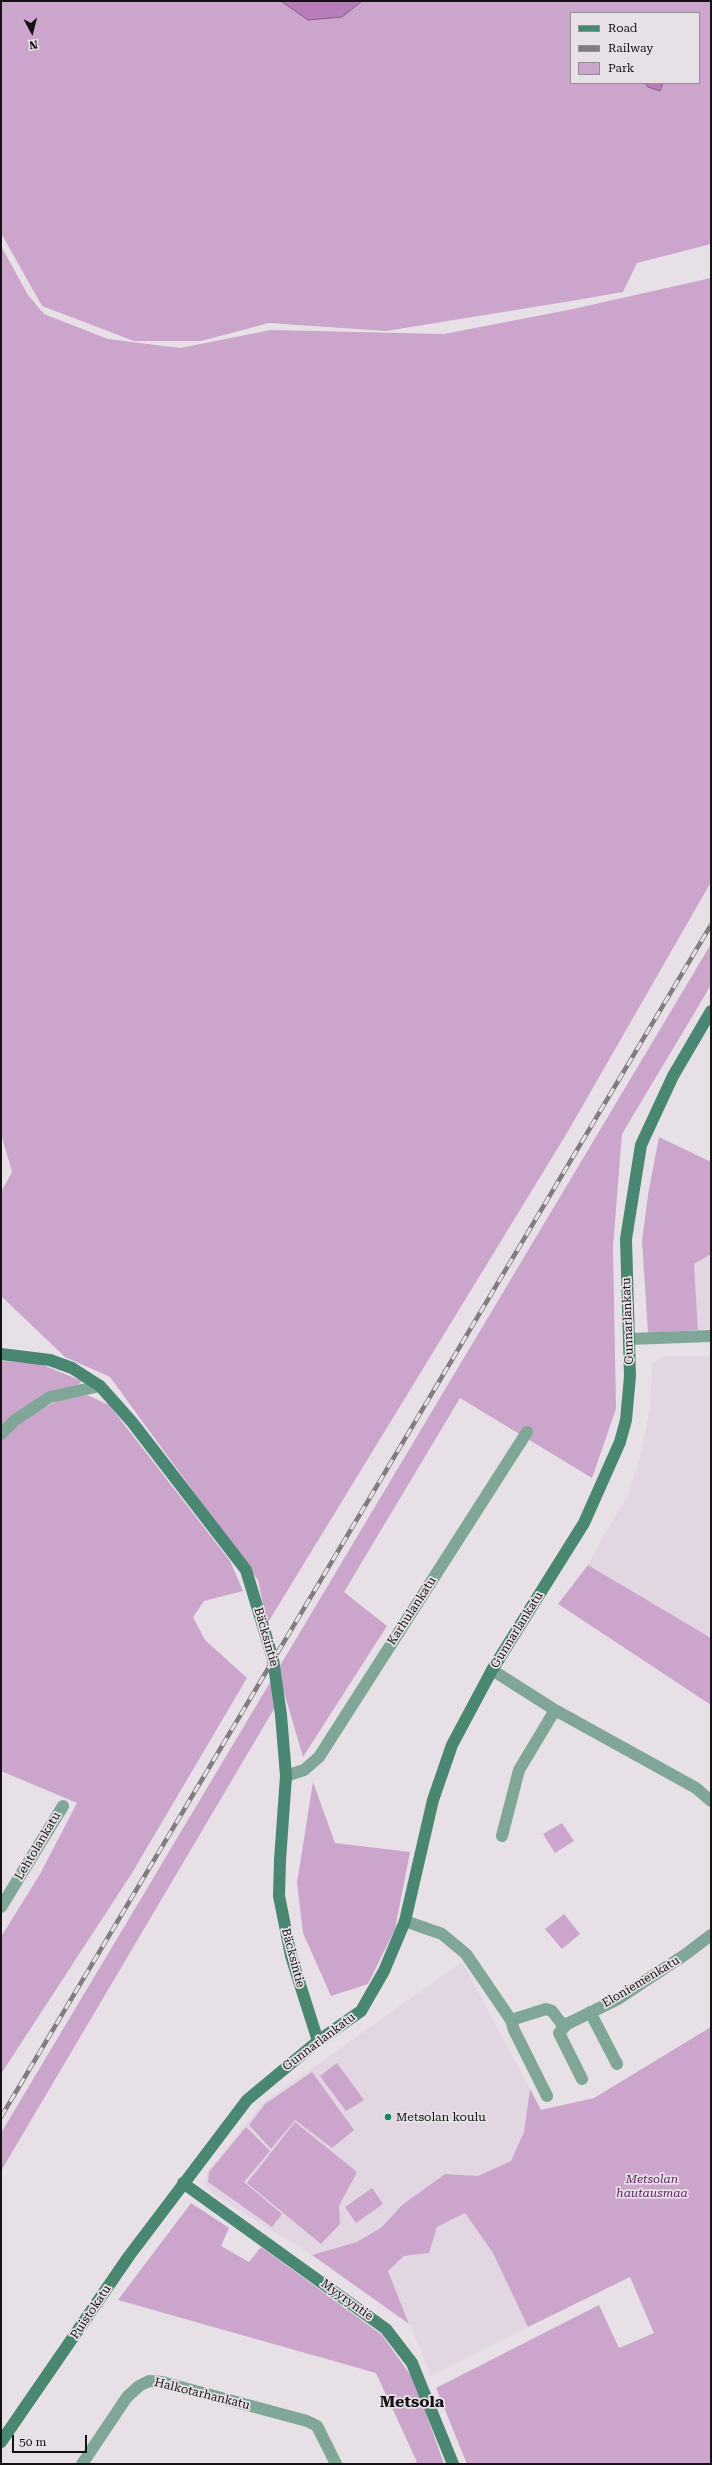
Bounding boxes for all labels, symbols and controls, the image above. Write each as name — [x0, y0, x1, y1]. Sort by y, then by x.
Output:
north arrow — [12, 12, 52, 52]
legend — [570, 12, 700, 84]
text: Road — [608, 21, 637, 35]
text: N — [29, 37, 39, 51]
text: Railway — [608, 41, 653, 55]
text: Park — [608, 61, 634, 75]
street label: Gunnarlankatu — [619, 1277, 637, 1365]
street label: Karhulankatu — [385, 1574, 439, 1648]
street label: Gunnarlankatu — [488, 1589, 546, 1671]
street label: Bäcksintie — [251, 1606, 281, 1668]
street label: Lehtolankatu — [12, 1809, 64, 1883]
street label: Bäcksintie — [278, 1927, 308, 1989]
street label: Eloniemenkatu — [600, 1953, 682, 2011]
street label: Gunnarlankatu — [280, 2010, 358, 2074]
place label: Metsolan koulu — [396, 2110, 486, 2124]
marker: Metsolan koulu — [383, 2112, 393, 2122]
park label: Metsolan hautausmaa — [616, 2172, 688, 2200]
street label: Myyryntie — [318, 2276, 376, 2324]
street label: Puistokatu — [68, 2282, 114, 2342]
street label: Halkotarhankatu — [153, 2375, 251, 2413]
district label: Metsola — [380, 2392, 444, 2412]
scale bar — [14, 2427, 89, 2453]
text: 50 m — [19, 2435, 46, 2449]

